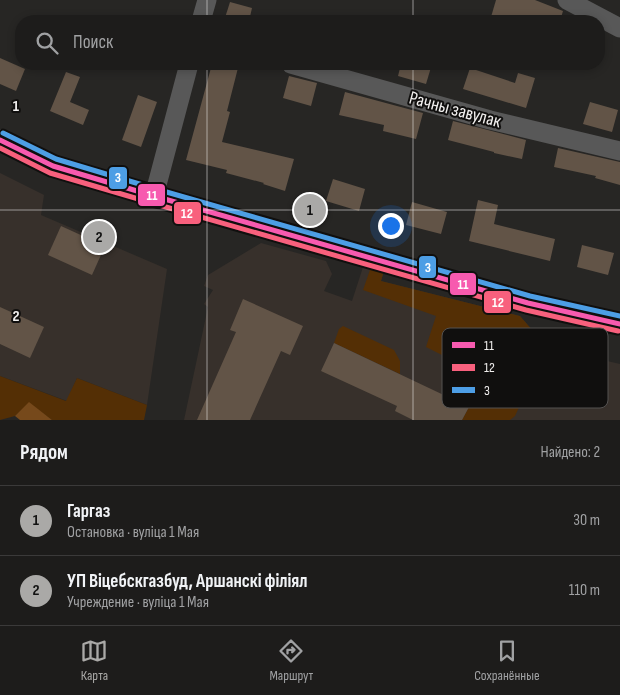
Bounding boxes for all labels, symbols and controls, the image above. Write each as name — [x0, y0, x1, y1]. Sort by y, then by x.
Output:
search box — [15, 15, 605, 70]
icon: search — [33, 29, 61, 57]
text: Поиск — [73, 31, 113, 54]
street label: Рачны завулак — [406, 87, 504, 134]
text: 1 — [13, 97, 20, 116]
line badge: 3 — [108, 166, 128, 190]
text: 3 — [115, 169, 121, 186]
line badge: 11 — [137, 183, 166, 207]
text: 11 — [147, 187, 158, 204]
pin: 1 — [294, 191, 326, 229]
line badge: 12 — [173, 201, 202, 225]
text: 12 — [181, 205, 193, 222]
your location — [378, 213, 404, 239]
pin: 2 — [83, 218, 115, 256]
line badge: 3 — [418, 255, 437, 279]
text: 3 — [425, 259, 431, 276]
line badge: 11 — [449, 272, 477, 296]
text: 11 — [458, 276, 469, 293]
line badge: 12 — [483, 290, 512, 314]
text: 12 — [492, 294, 504, 311]
text: 2 — [12, 307, 20, 326]
legend — [442, 328, 608, 408]
text: 11 — [484, 337, 494, 354]
text: 12 — [484, 359, 495, 376]
text: 3 — [484, 382, 490, 399]
text: Рядом — [20, 440, 68, 465]
text: Найдено: 2 — [541, 443, 600, 462]
text: Гаргаз — [67, 500, 110, 523]
text: 1 — [33, 511, 39, 530]
text: 30 m — [573, 511, 600, 530]
text: Остановка · вуліца 1 Мая — [67, 523, 199, 542]
text: УП Віцебскгазбуд, Аршанскі філіял — [67, 570, 308, 593]
text: 2 — [32, 581, 40, 600]
text: 110 m — [569, 581, 600, 600]
text: Учреждение · вуліца 1 Мая — [67, 593, 209, 612]
tab: Карта — [80, 637, 108, 684]
tab: Маршрут — [269, 637, 313, 684]
tab: Сохранённые — [474, 637, 540, 684]

